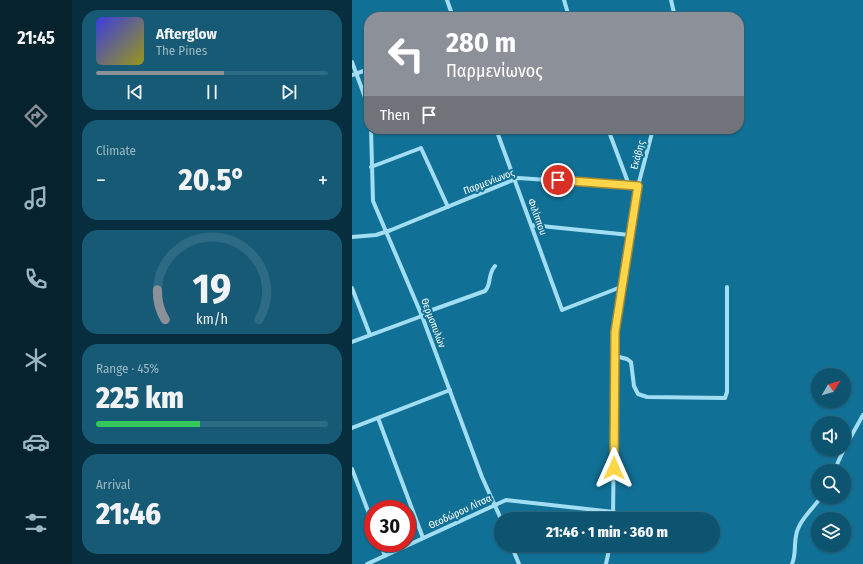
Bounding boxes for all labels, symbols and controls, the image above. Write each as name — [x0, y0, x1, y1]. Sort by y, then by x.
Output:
text: Afterglow — [156, 25, 217, 43]
text: 280 m — [446, 26, 516, 59]
text: 21:45 — [17, 27, 55, 49]
icon: left — [380, 28, 432, 80]
text: The Pines — [156, 43, 207, 58]
text: Παρμενίωνος — [446, 60, 543, 82]
icon: previous — [124, 81, 146, 103]
icon: pause — [201, 81, 223, 103]
icon: next — [278, 81, 300, 103]
icon: directions — [22, 102, 50, 130]
icon: arrive — [418, 104, 440, 126]
text: Then — [380, 106, 410, 124]
street label: Εκάβης — [627, 138, 648, 171]
text: Climate — [96, 143, 136, 158]
text: 20.5° — [179, 162, 245, 198]
pin — [541, 163, 575, 197]
street label: Παρμενίωνος — [461, 166, 517, 197]
text: − — [96, 167, 106, 194]
text: + — [318, 167, 328, 194]
icon: arrive — [547, 169, 569, 191]
icon: music — [22, 184, 50, 212]
street label: Φιλίππου — [525, 197, 550, 237]
text: 19 — [192, 264, 232, 314]
icon: phone — [22, 265, 50, 293]
street label: Θερμοπυλών — [418, 296, 449, 350]
text: km/h — [196, 311, 228, 328]
icon: climate — [22, 346, 50, 374]
text: Range · 45% — [96, 361, 159, 376]
north arrow — [811, 368, 851, 408]
map controls — [811, 368, 851, 552]
text: 225 km — [96, 380, 184, 416]
button: sound — [811, 416, 851, 456]
icon: car — [22, 428, 50, 456]
position arrow — [593, 447, 635, 489]
button: search — [811, 464, 851, 504]
text: Arrival — [96, 477, 130, 492]
street label: Θεοδώρου Λίτσα — [426, 491, 493, 532]
text: 21:46 — [96, 496, 161, 532]
speed limit sign: 30 — [364, 500, 416, 552]
icon: filters — [22, 509, 50, 537]
button: layers — [811, 512, 851, 552]
text: 21:46 · 1 min · 360 m — [546, 523, 668, 541]

